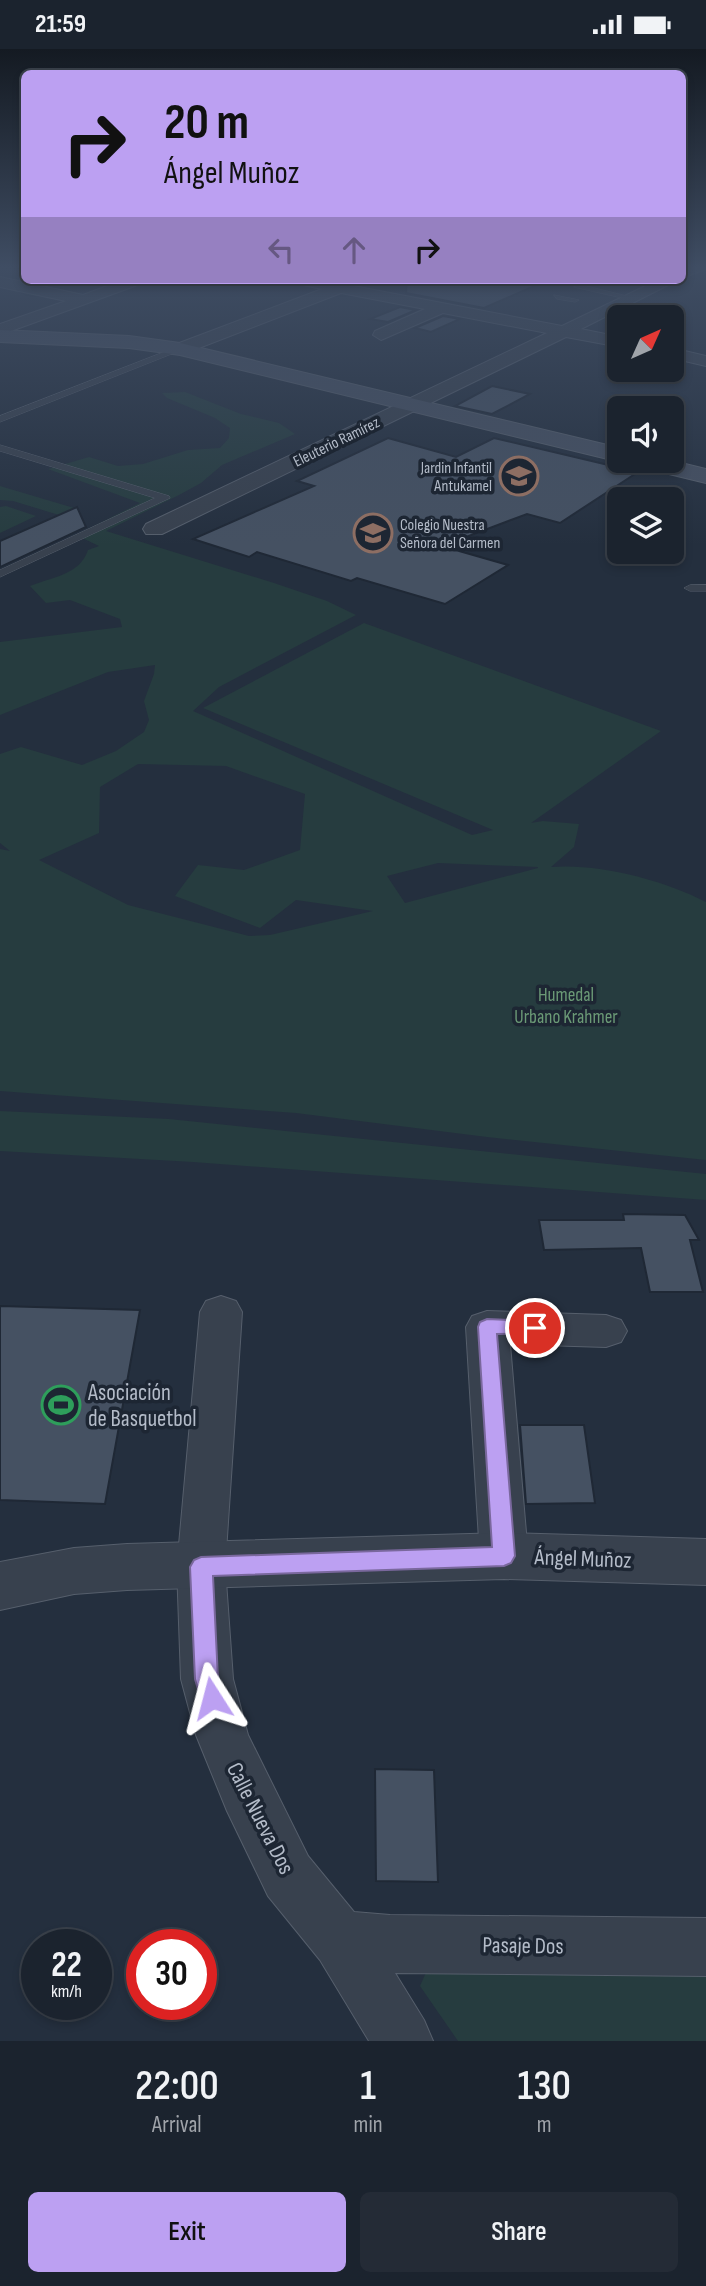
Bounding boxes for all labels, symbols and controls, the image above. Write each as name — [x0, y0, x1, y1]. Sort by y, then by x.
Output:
text: 21:59 — [35, 9, 86, 40]
text: 20 m — [164, 94, 249, 153]
icon: right — [49, 98, 140, 189]
text: Ángel Muñoz — [164, 154, 299, 193]
icon: left — [262, 231, 300, 269]
icon: ahead — [335, 231, 373, 269]
icon: right — [408, 231, 446, 269]
north arrow — [607, 305, 684, 381]
map controls — [607, 305, 684, 564]
button: sound — [607, 396, 684, 473]
street label: Eleuterio Ramírez — [290, 413, 383, 471]
school or university icon: Jardin Infantil Antukamel — [498, 455, 540, 497]
place label: Jardin Infantil Antukamel — [420, 459, 492, 496]
button: layers — [607, 487, 684, 564]
school or university icon: Colegio Nuestra Señora del Carmen — [352, 512, 394, 554]
place label: Colegio Nuestra Señora del Carmen — [400, 516, 500, 553]
park label: Humedal Urbano Krahmer — [514, 984, 618, 1029]
pin — [505, 1298, 565, 1358]
icon: arrive — [516, 1309, 554, 1347]
place label: Asociación de Basquetbol — [87, 1379, 197, 1433]
sports icon: Asociación de Basquetbol — [40, 1384, 82, 1426]
street label: Ángel Muñoz — [533, 1543, 632, 1575]
position arrow — [175, 1661, 249, 1735]
street label: Calle Nueva Dos — [220, 1758, 300, 1879]
speed limit sign: 30 — [126, 1929, 217, 2020]
street label: Pasaje Dos — [482, 1931, 564, 1961]
text: 22 — [51, 1944, 82, 1987]
text: km/h — [51, 1981, 82, 2002]
text: 22:00 — [135, 2061, 219, 2112]
text: 1 — [360, 2061, 376, 2112]
text: 130 — [518, 2061, 571, 2112]
text: Arrival — [152, 2111, 202, 2139]
text: min — [354, 2111, 383, 2139]
text: m — [537, 2111, 552, 2139]
button: Exit — [28, 2192, 346, 2272]
button: Share — [360, 2192, 678, 2272]

